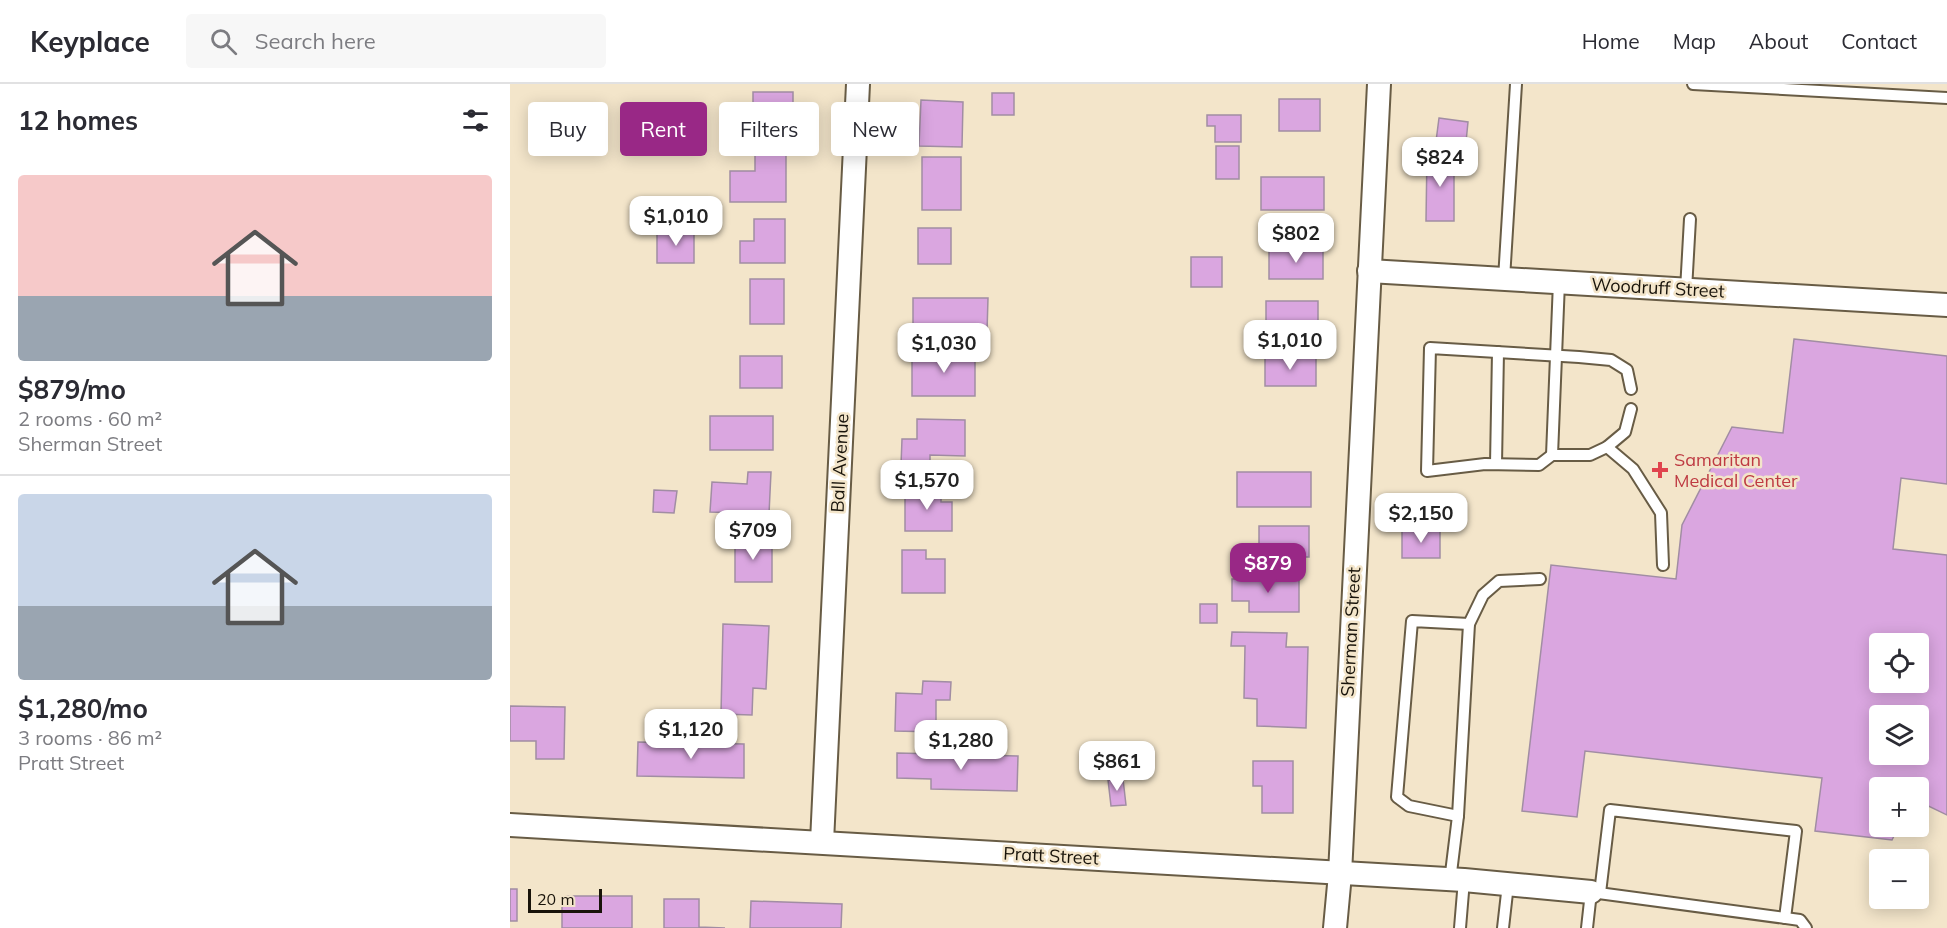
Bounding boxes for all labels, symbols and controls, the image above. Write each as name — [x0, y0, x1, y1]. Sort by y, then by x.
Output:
search box — [186, 14, 606, 68]
text: Keyplace — [30, 24, 150, 59]
icon: search — [207, 25, 240, 58]
text: Search here — [255, 27, 376, 55]
text: Home — [1582, 28, 1640, 54]
text: Map — [1673, 28, 1716, 54]
text: About — [1749, 28, 1808, 54]
text: Contact — [1841, 28, 1917, 54]
chip: Buy — [528, 102, 608, 156]
chip: Rent — [620, 102, 707, 156]
chip: Filters — [719, 102, 819, 156]
chip: New — [831, 102, 919, 156]
text: 12 homes — [18, 104, 138, 137]
icon: filters — [459, 104, 492, 137]
pin: $824 — [1404, 137, 1476, 188]
text: $824 — [1416, 144, 1464, 169]
pin: $1,010 — [627, 196, 725, 247]
text: $1,010 — [644, 203, 708, 228]
pin: $802 — [1260, 213, 1332, 264]
icon: home — [201, 214, 309, 322]
text: $802 — [1272, 220, 1320, 245]
street label: Woodruff Street — [1591, 273, 1725, 302]
pin: $1,010 — [1241, 320, 1339, 371]
pin: $1,030 — [895, 323, 993, 374]
text: $1,010 — [1258, 327, 1322, 352]
text: $1,030 — [912, 330, 976, 355]
text: $879/mo — [18, 373, 126, 406]
text: 2 rooms · 60 m² — [18, 406, 162, 431]
street label: Ball Avenue — [825, 413, 854, 513]
text: Sherman Street — [18, 431, 162, 456]
place label: Samaritan Medical Center — [1674, 448, 1798, 492]
pin: $1,570 — [878, 460, 976, 511]
marker: Samaritan Medical Center — [1651, 461, 1669, 479]
text: $1,570 — [895, 467, 959, 492]
pin: $2,150 — [1372, 493, 1470, 544]
text: $2,150 — [1389, 500, 1453, 525]
pin: $709 — [717, 510, 789, 561]
text: $709 — [729, 517, 777, 542]
icon: home — [201, 533, 309, 641]
pin: $879 — [1232, 543, 1304, 594]
text: $879 — [1244, 550, 1292, 575]
street label: Sherman Street — [1336, 567, 1365, 697]
map controls — [1869, 633, 1929, 909]
button: locate — [1869, 633, 1929, 693]
text: $1,280/mo — [18, 692, 148, 725]
button: layers — [1869, 705, 1929, 765]
pin: $1,120 — [642, 709, 740, 760]
text: $1,120 — [659, 716, 723, 741]
pin: $1,280 — [912, 720, 1010, 771]
text: 3 rooms · 86 m² — [18, 725, 162, 750]
text: $1,280 — [929, 727, 993, 752]
pin: $861 — [1081, 741, 1153, 792]
text: $861 — [1093, 748, 1141, 773]
text: Pratt Street — [18, 750, 124, 775]
button: + — [1869, 777, 1929, 837]
street label: Pratt Street — [1003, 842, 1099, 869]
button: − — [1869, 849, 1929, 909]
scale bar — [528, 886, 602, 914]
text: 20 m — [537, 889, 574, 909]

